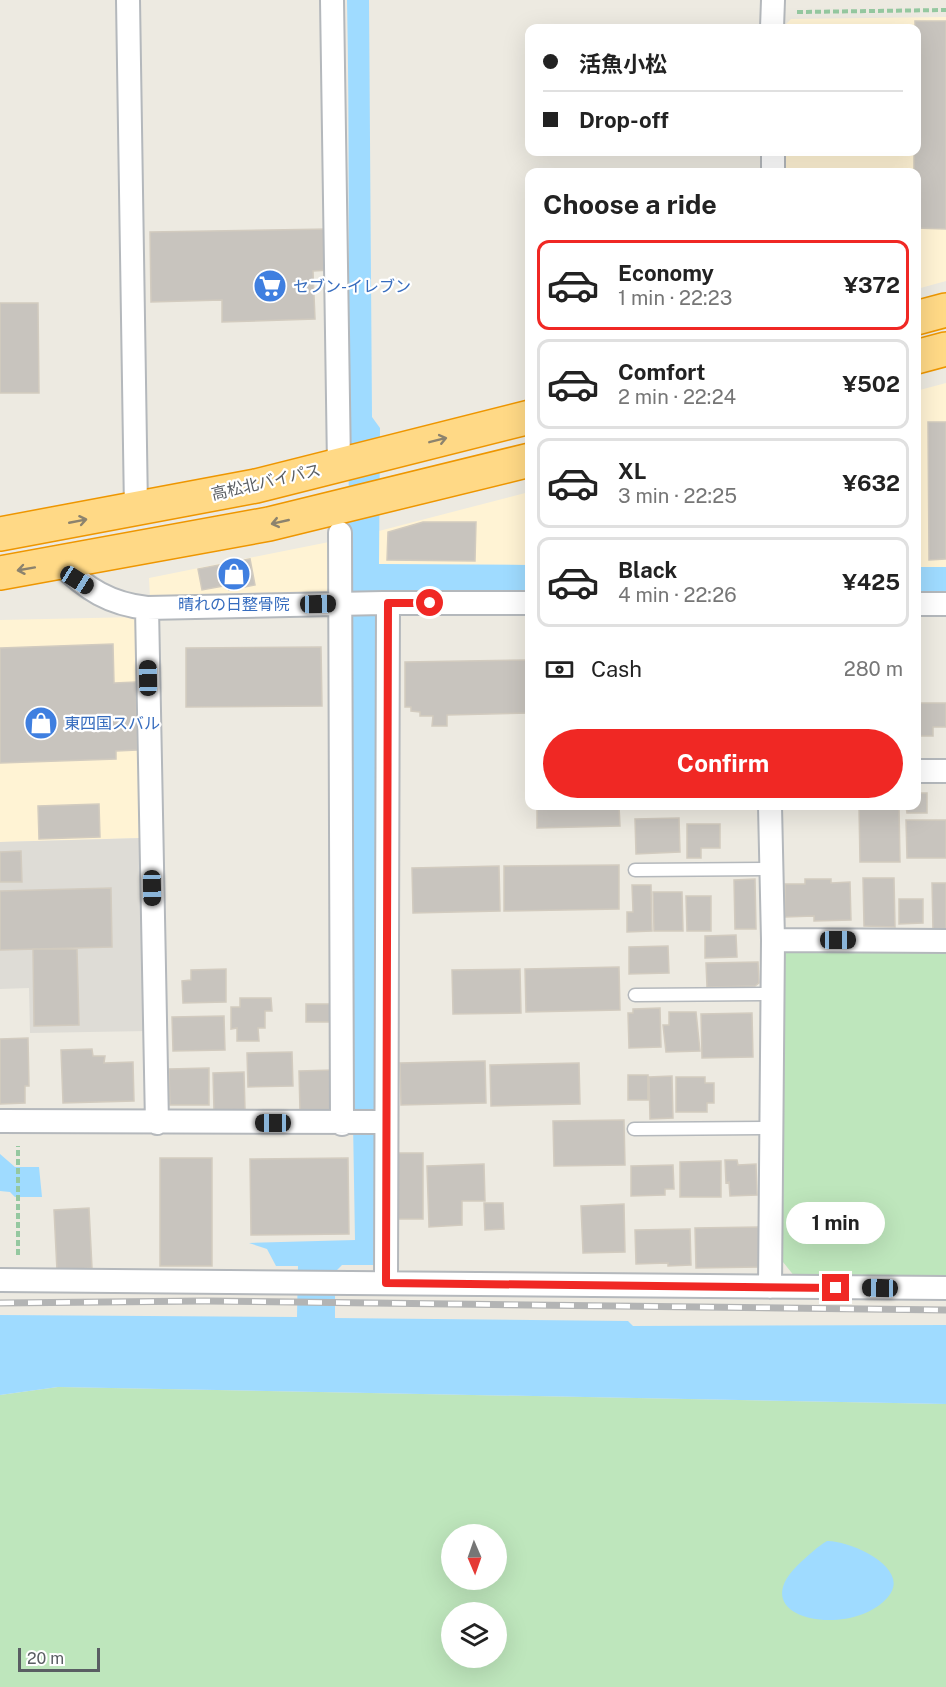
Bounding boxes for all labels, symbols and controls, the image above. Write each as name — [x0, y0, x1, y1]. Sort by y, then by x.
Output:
text: 活魚小松 — [579, 51, 667, 77]
text: Drop-off — [579, 107, 669, 133]
text: Choose a ride — [543, 188, 717, 220]
icon: car — [546, 258, 600, 312]
text: Economy — [618, 260, 714, 286]
supermarket icon: セブン-イレブン — [252, 268, 288, 304]
text: ¥372 — [843, 272, 900, 298]
place label: セブン-イレブン — [293, 277, 411, 296]
text: 1 min · 22:23 — [618, 286, 732, 310]
icon: car — [546, 357, 600, 411]
text: Comfort — [618, 359, 705, 385]
text: ¥502 — [843, 371, 900, 397]
text: 2 min · 22:24 — [618, 385, 736, 409]
one-way arrow — [428, 434, 447, 446]
icon: car — [546, 456, 600, 510]
text: XL — [618, 458, 646, 484]
street label: 高松北バイパス — [209, 460, 323, 504]
text: ¥632 — [842, 470, 900, 496]
text: 3 min · 22:25 — [618, 484, 737, 508]
one-way arrow — [68, 515, 88, 526]
one-way arrow — [271, 516, 290, 528]
icon: car — [546, 555, 600, 609]
shop icon: 晴れの日整骨院 — [216, 556, 252, 592]
text: Black — [618, 557, 677, 583]
car — [57, 563, 97, 597]
one-way arrow — [17, 564, 37, 575]
text: ¥425 — [842, 569, 900, 595]
text: 4 min · 22:26 — [618, 583, 737, 607]
route start — [416, 589, 443, 616]
place label: 晴れの日整骨院 — [178, 595, 290, 614]
car — [300, 595, 336, 613]
icon: cash — [543, 653, 576, 686]
text: Cash — [591, 656, 642, 682]
text: 280 m — [844, 657, 903, 681]
car — [139, 660, 157, 696]
shop icon: 東四国スバル — [23, 705, 59, 741]
place label: 東四国スバル — [64, 714, 160, 733]
button: Confirm — [543, 729, 903, 798]
car — [143, 870, 161, 906]
car — [820, 931, 856, 949]
car — [255, 1114, 291, 1132]
callout: 1 min — [786, 1201, 886, 1243]
text: 1 min — [811, 1211, 860, 1235]
route end — [822, 1274, 849, 1301]
car — [862, 1279, 898, 1297]
north arrow — [441, 1524, 507, 1590]
map controls — [441, 1524, 507, 1668]
button: layers — [441, 1602, 507, 1668]
scale bar — [18, 1645, 100, 1672]
text: 20 m — [27, 1649, 64, 1668]

